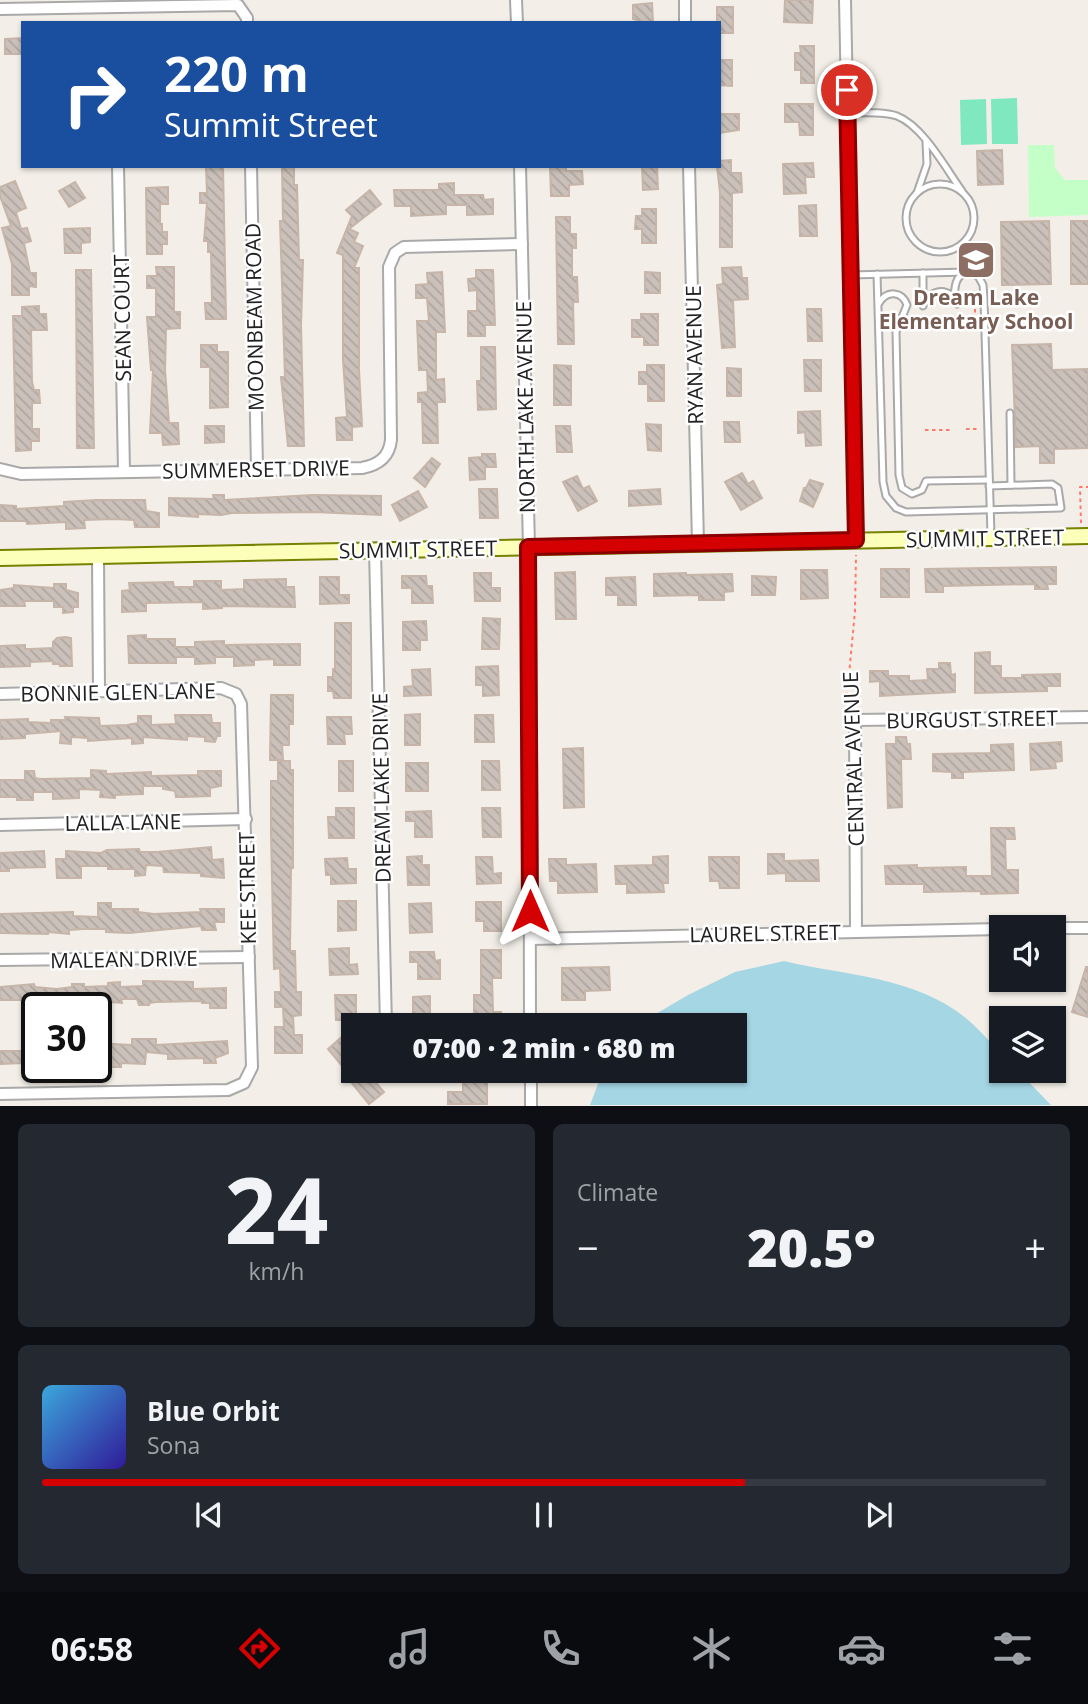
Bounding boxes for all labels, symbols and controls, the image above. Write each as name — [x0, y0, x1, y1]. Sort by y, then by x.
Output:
text: 220 m — [164, 40, 309, 106]
icon: right — [49, 49, 140, 140]
pin — [817, 60, 877, 120]
icon: arrive — [828, 71, 866, 109]
text: Summit Street — [164, 103, 378, 146]
street label: MOONBEAM ROAD — [238, 223, 270, 411]
school or university icon: Dream Lake Elementary School — [955, 239, 997, 281]
street label: SEAN COURT — [107, 254, 137, 382]
place label: Dream Lake Elementary School — [879, 283, 1073, 335]
street label: RYAN AVENUE — [679, 285, 709, 425]
street label: NORTH LAKE AVENUE — [509, 301, 541, 513]
street label: SUMMERSET DRIVE — [162, 453, 350, 485]
street label: SUMMIT STREET — [906, 523, 1065, 553]
street label: SUMMIT STREET — [339, 534, 498, 564]
street label: CENTRAL AVENUE — [836, 671, 870, 847]
street label: BONNIE GLEN LANE — [20, 676, 216, 708]
street label: DREAM LAKE DRIVE — [365, 693, 397, 883]
street label: BURGUST STREET — [886, 703, 1059, 734]
street label: LALLA LANE — [64, 807, 182, 837]
street label: KEE STREET — [232, 831, 262, 945]
position arrow — [493, 874, 567, 948]
map controls — [989, 915, 1066, 1083]
button: sound — [989, 915, 1066, 992]
street label: LAUREL STREET — [689, 918, 841, 948]
street label: MALEAN DRIVE — [50, 944, 198, 974]
speed limit sign: 30 — [21, 992, 112, 1083]
button: layers — [989, 1006, 1066, 1083]
text: 07:00 · 2 min · 680 m — [413, 1030, 675, 1066]
text: 24 — [224, 1147, 329, 1271]
text: Climate — [577, 1176, 658, 1208]
text: 20.5° — [747, 1211, 876, 1282]
text: − — [577, 1221, 599, 1273]
text: + — [1024, 1221, 1046, 1273]
text: km/h — [249, 1255, 304, 1287]
text: Blue Orbit — [147, 1393, 280, 1429]
text: Sona — [147, 1429, 200, 1461]
icon: previous — [190, 1496, 228, 1534]
icon: pause — [525, 1496, 563, 1534]
icon: next — [860, 1496, 898, 1534]
icon: directions — [235, 1624, 284, 1673]
icon: music — [385, 1624, 434, 1673]
icon: phone — [536, 1624, 585, 1673]
icon: climate — [687, 1624, 736, 1673]
icon: car — [837, 1624, 886, 1673]
icon: filters — [988, 1624, 1037, 1673]
text: 06:58 — [51, 1627, 133, 1670]

